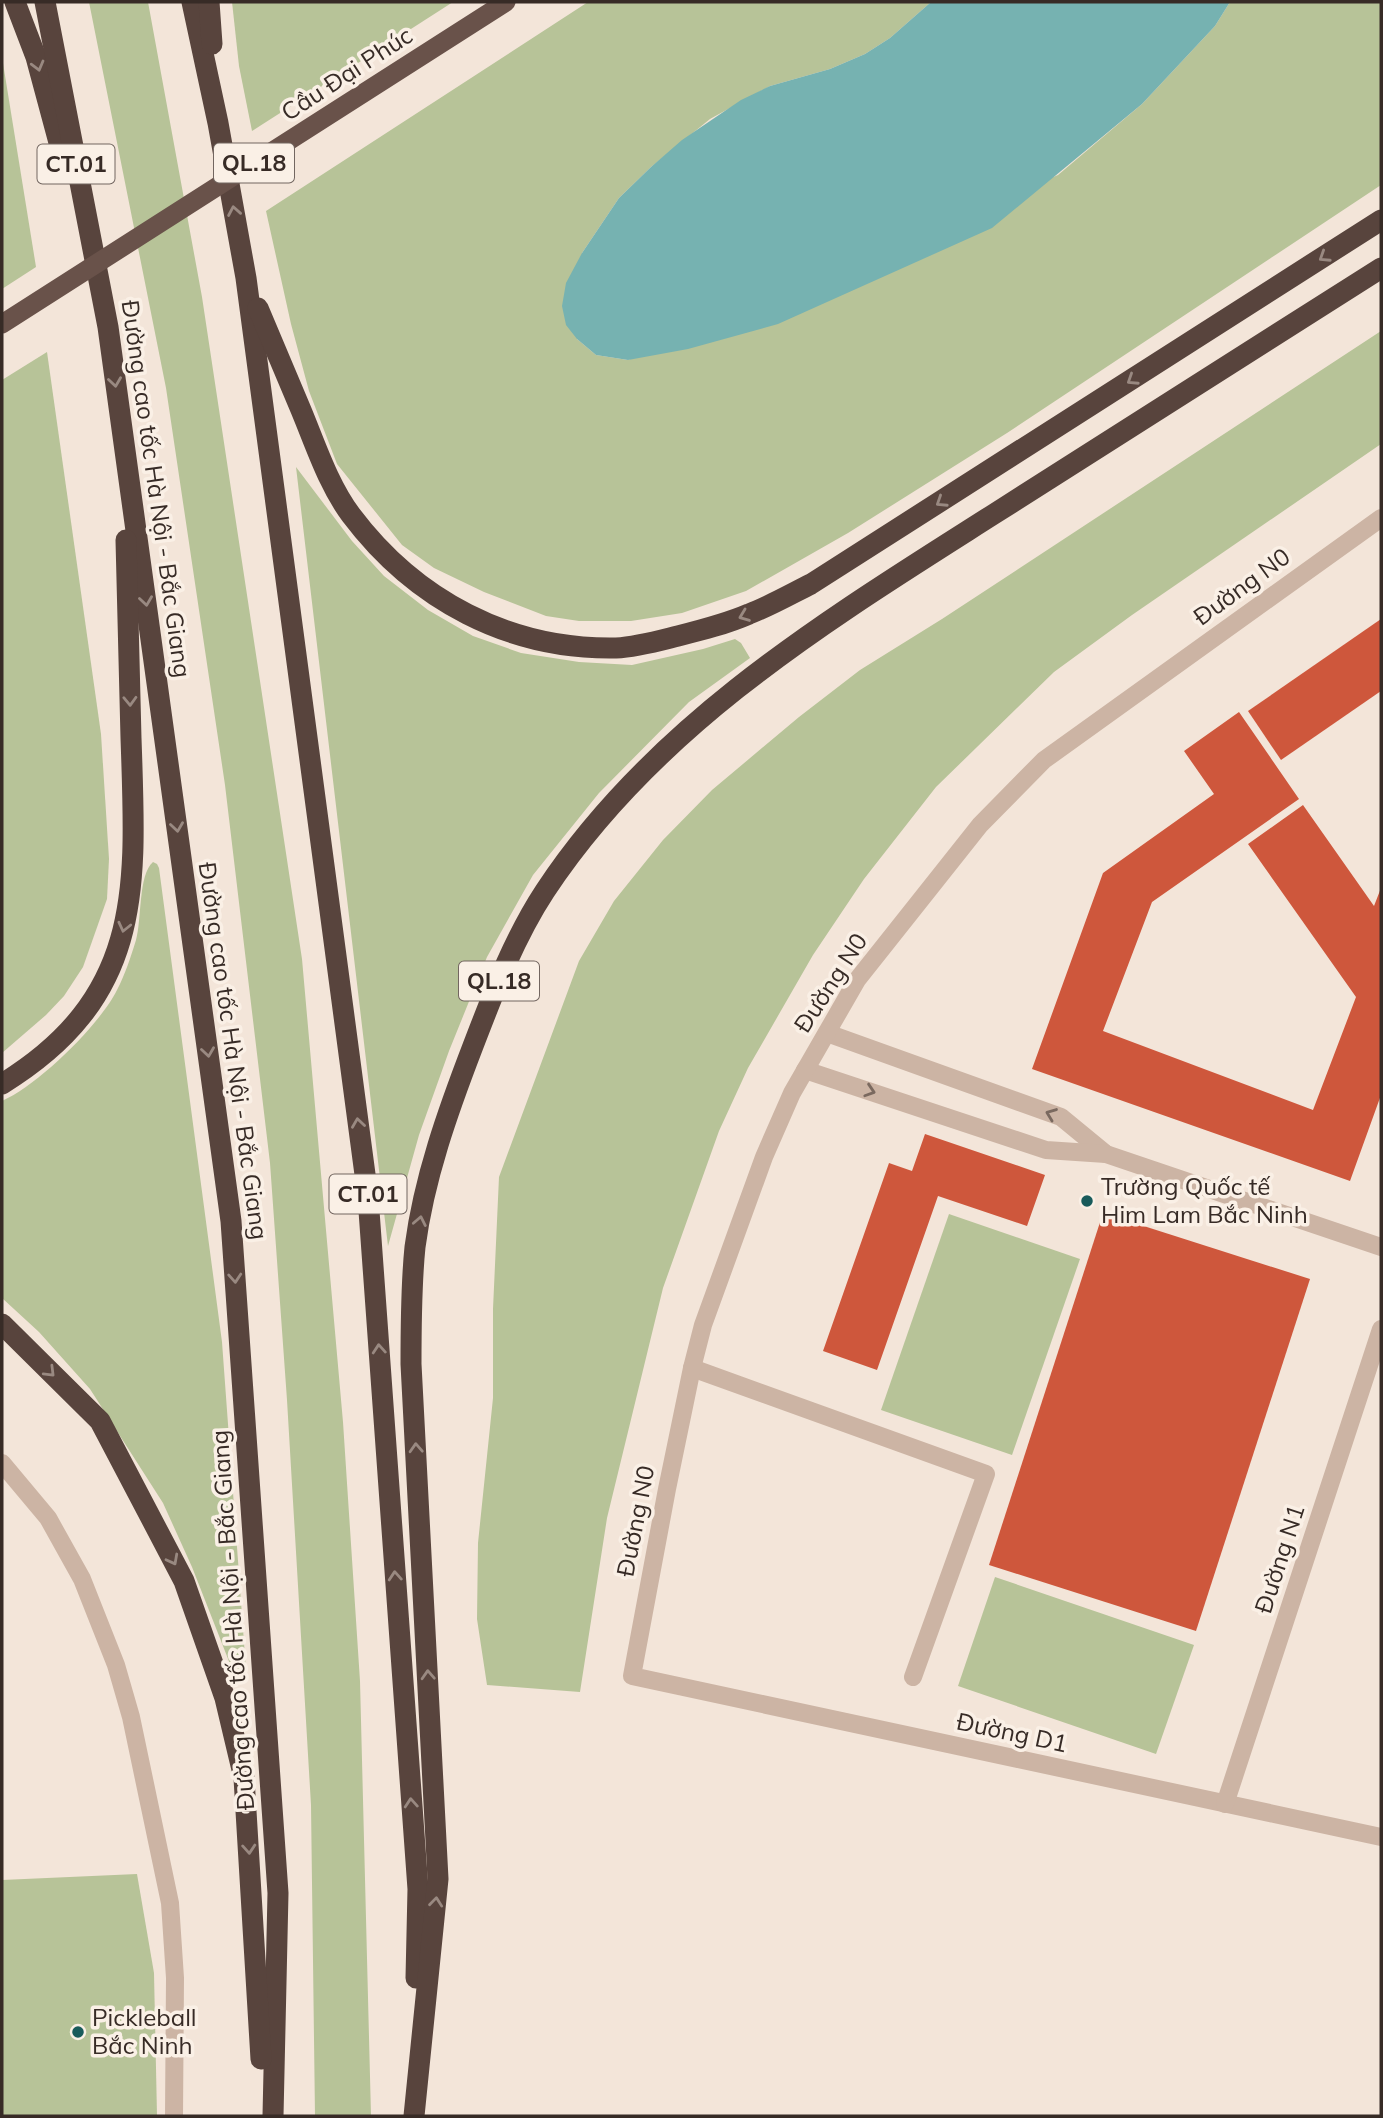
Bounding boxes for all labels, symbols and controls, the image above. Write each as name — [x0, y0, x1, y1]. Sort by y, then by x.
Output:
street label: Cầu Đại Phúc — [275, 19, 418, 127]
one-way arrow — [30, 60, 44, 72]
road number: CT.01 — [38, 144, 114, 183]
road number: QL.18 — [214, 144, 294, 182]
one-way arrow — [227, 205, 242, 217]
one-way arrow — [1319, 249, 1332, 262]
street label: Đường cao tốc Hà Nội - Bắc Giang — [116, 298, 198, 680]
one-way arrow — [1127, 371, 1140, 384]
one-way arrow — [108, 376, 123, 388]
one-way arrow — [935, 494, 948, 507]
street label: Đường N0 — [1187, 541, 1296, 631]
one-way arrow — [138, 595, 153, 607]
one-way arrow — [738, 608, 750, 622]
one-way arrow — [123, 696, 138, 707]
one-way arrow — [169, 821, 184, 833]
street label: Đường cao tốc Hà Nội - Bắc Giang — [193, 860, 275, 1242]
one-way arrow — [118, 921, 133, 933]
street label: Đường N0 — [787, 927, 873, 1038]
road number: QL.18 — [459, 962, 539, 1000]
one-way arrow — [200, 1046, 215, 1058]
one-way arrow — [863, 1083, 876, 1097]
one-way arrow — [1046, 1108, 1058, 1122]
one-way arrow — [351, 1117, 366, 1129]
place label: Trường Quốc tế Him Lam Bắc Ninh — [1101, 1171, 1308, 1229]
road number: CT.01 — [330, 1175, 406, 1214]
marker: Trường Quốc tế Him Lam Bắc Ninh — [1079, 1193, 1095, 1209]
one-way arrow — [412, 1215, 427, 1227]
one-way arrow — [227, 1273, 242, 1284]
one-way arrow — [372, 1344, 387, 1355]
one-way arrow — [42, 1363, 55, 1376]
street label: Đường cao tốc Hà Nội - Bắc Giang — [204, 1429, 260, 1811]
one-way arrow — [408, 1442, 423, 1453]
street label: Đường N0 — [610, 1463, 660, 1579]
street label: Đường N1 — [1247, 1501, 1311, 1617]
one-way arrow — [165, 1553, 178, 1566]
one-way arrow — [388, 1571, 403, 1582]
one-way arrow — [420, 1669, 435, 1680]
street label: Đường D1 — [954, 1706, 1070, 1758]
one-way arrow — [404, 1797, 419, 1808]
one-way arrow — [241, 1844, 256, 1855]
one-way arrow — [428, 1896, 443, 1907]
place label: Pickleball Bắc Ninh — [92, 2002, 197, 2060]
marker: Pickleball Bắc Ninh — [70, 2024, 86, 2040]

